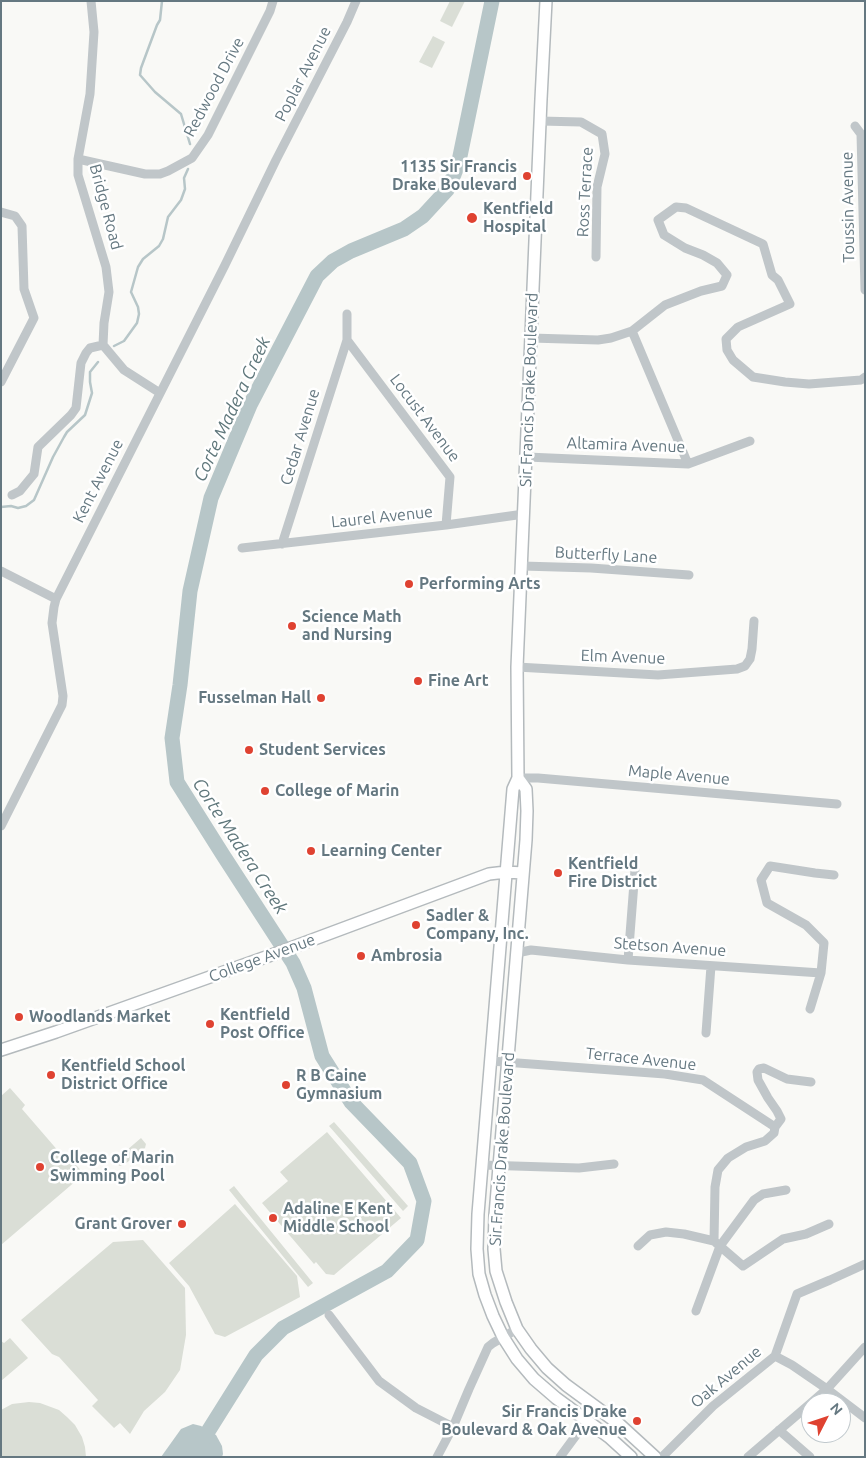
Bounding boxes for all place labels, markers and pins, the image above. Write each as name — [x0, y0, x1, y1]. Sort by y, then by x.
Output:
place label: 1135 Sir Francis Drake Boulevard — [392, 157, 517, 195]
marker: 1135 Sir Francis Drake Boulevard — [521, 170, 533, 182]
place label: Kentfield Hospital — [483, 199, 553, 237]
marker: Kentfield Hospital — [465, 211, 479, 225]
place label: Performing Arts — [419, 574, 540, 594]
marker: Performing Arts — [403, 578, 415, 590]
place label: Science Math and Nursing — [302, 607, 402, 645]
marker: Science Math and Nursing — [286, 620, 298, 632]
place label: Fine Art — [428, 671, 489, 691]
marker: Fine Art — [412, 675, 424, 687]
place label: Fusselman Hall — [198, 688, 311, 708]
marker: Fusselman Hall — [315, 692, 327, 704]
place label: Student Services — [259, 740, 386, 760]
marker: Student Services — [243, 744, 255, 756]
place label: College of Marin — [275, 781, 399, 801]
marker: College of Marin — [259, 785, 271, 797]
place label: Learning Center — [321, 841, 442, 861]
marker: Learning Center — [305, 845, 317, 857]
place label: Kentfield Fire District — [568, 854, 657, 892]
marker: Kentfield Fire District — [552, 867, 564, 879]
place label: Sadler & Company, Inc. — [426, 906, 529, 944]
marker: Sadler & Company, Inc. — [410, 919, 422, 931]
place label: Ambrosia — [371, 946, 442, 966]
marker: Ambrosia — [355, 950, 367, 962]
place label: Kentfield Post Office — [220, 1005, 305, 1043]
place label: Woodlands Market — [29, 1007, 171, 1027]
marker: Woodlands Market — [13, 1011, 25, 1023]
marker: Kentfield Post Office — [204, 1018, 216, 1030]
place label: Kentfield School District Office — [61, 1056, 185, 1094]
place label: R B Caine Gymnasium — [296, 1066, 382, 1104]
marker: Kentfield School District Office — [45, 1069, 57, 1081]
marker: R B Caine Gymnasium — [280, 1079, 292, 1091]
place label: College of Marin Swimming Pool — [50, 1148, 174, 1186]
marker: College of Marin Swimming Pool — [34, 1161, 46, 1173]
place label: Adaline E Kent Middle School — [283, 1199, 393, 1237]
marker: Adaline E Kent Middle School — [267, 1212, 279, 1224]
place label: Grant Grover — [75, 1214, 172, 1234]
marker: Grant Grover — [176, 1218, 188, 1230]
place label: Sir Francis Drake Boulevard & Oak Avenue — [441, 1402, 627, 1440]
marker: Sir Francis Drake Boulevard & Oak Avenue — [631, 1415, 643, 1427]

